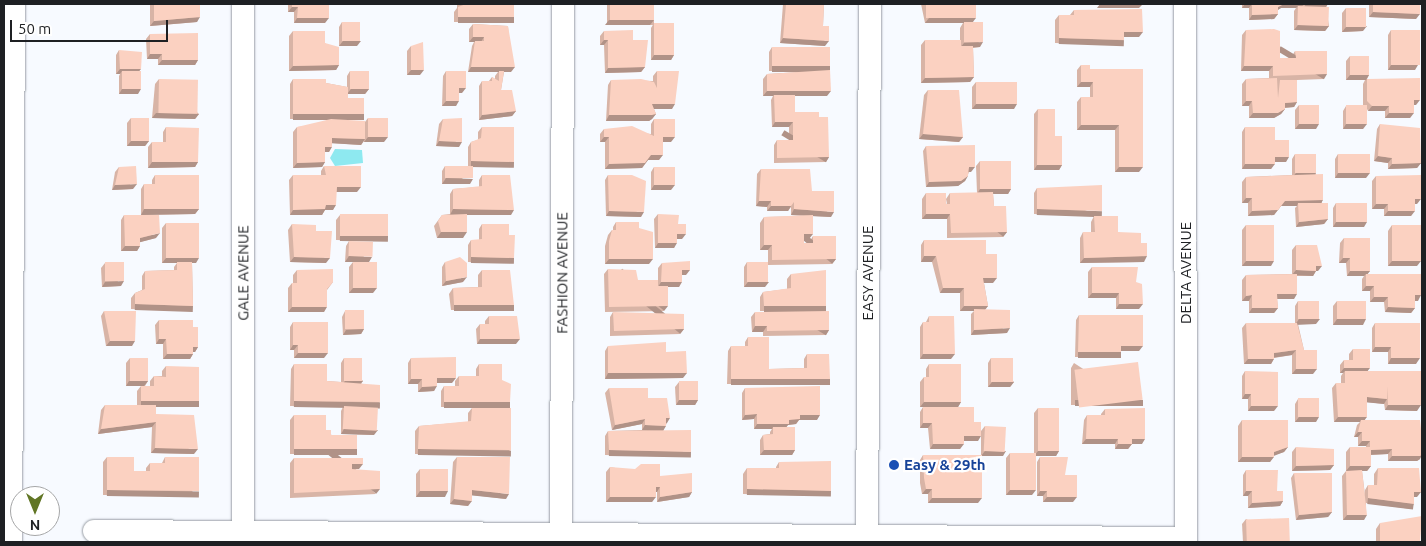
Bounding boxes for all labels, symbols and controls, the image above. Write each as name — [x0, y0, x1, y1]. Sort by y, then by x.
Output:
scale bar — [12, 10, 170, 42]
text: 50 m — [18, 20, 51, 37]
street label: FASHION AVENUE — [553, 212, 571, 334]
street label: DELTA AVENUE — [1177, 222, 1195, 324]
street label: GALE AVENUE — [234, 225, 252, 321]
street label: EASY AVENUE — [859, 226, 877, 320]
place label: Easy & 29th — [904, 456, 986, 474]
marker: Easy & 29th — [888, 459, 900, 471]
north arrow — [10, 486, 60, 536]
text: N — [30, 517, 40, 533]

